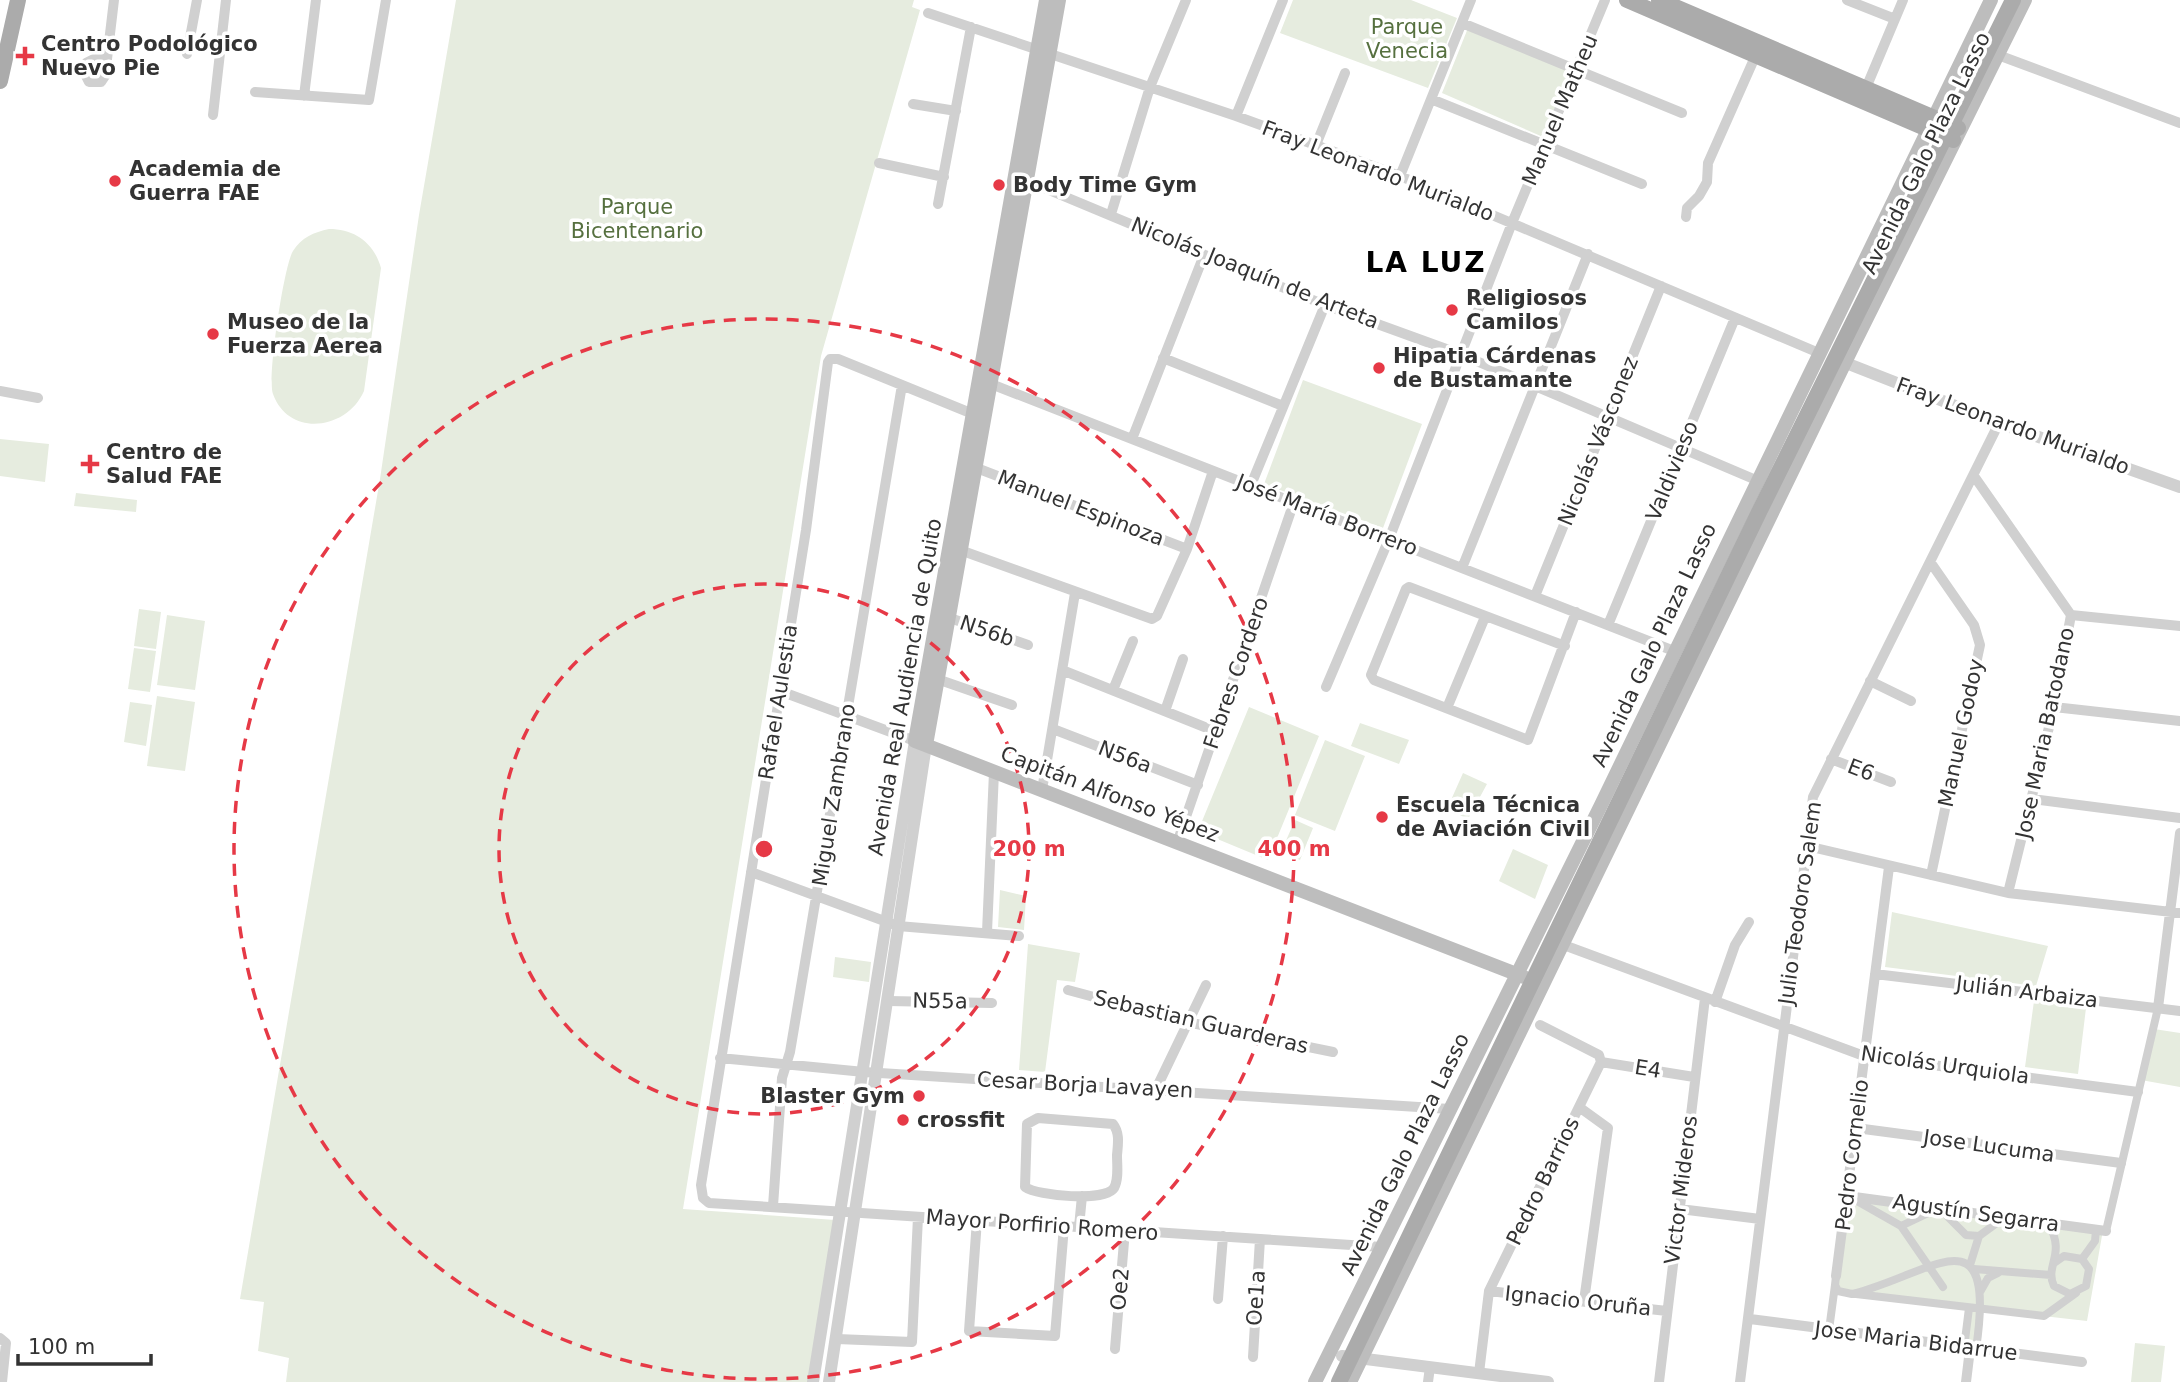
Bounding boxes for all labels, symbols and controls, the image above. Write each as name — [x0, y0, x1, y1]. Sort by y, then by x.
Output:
park label: Parque Venecia — [1366, 15, 1448, 63]
street label: Avenida Galo Plaza Lasso — [1857, 28, 1995, 278]
street label: Manuel Matheu — [1517, 31, 1603, 189]
place label: Centro Podológico Nuevo Pie — [41, 32, 258, 80]
marker: Centro Podológico Nuevo Pie — [15, 46, 35, 66]
street label: Fray Leonardo Murialdo — [1259, 116, 1497, 226]
place label: Academia de Guerra FAE — [129, 157, 281, 205]
marker: Academia de Guerra FAE — [107, 173, 123, 189]
place label: Body Time Gym — [1013, 173, 1197, 197]
marker: Body Time Gym — [991, 177, 1007, 193]
park label: Parque Bicentenario — [571, 195, 703, 243]
street label: Nicolás Joaquín de Arteta — [1128, 212, 1382, 334]
district label: LA LUZ — [1365, 246, 1487, 279]
place label: Religiosos Camilos — [1466, 286, 1587, 334]
marker: Religiosos Camilos — [1444, 302, 1460, 318]
place label: Museo de la Fuerza Aerea — [227, 310, 383, 358]
marker: Museo de la Fuerza Aerea — [205, 326, 221, 342]
place label: Hipatia Cárdenas de Bustamante — [1393, 344, 1597, 392]
street label: Nicolás Vásconez — [1553, 353, 1643, 529]
marker: Hipatia Cárdenas de Bustamante — [1371, 360, 1387, 376]
street label: Fray Leonardo Murialdo — [1893, 373, 2133, 479]
street label: Valdivieso — [1641, 418, 1703, 524]
place label: Centro de Salud FAE — [106, 440, 222, 488]
marker: Centro de Salud FAE — [80, 454, 100, 474]
street label: Manuel Espinoza — [994, 465, 1168, 551]
street label: José María Borrero — [1231, 469, 1421, 561]
street label: Avenida Real Audiencia de Quito — [863, 516, 947, 858]
street label: Avenida Galo Plaza Lasso — [1587, 519, 1721, 771]
street label: Febres Cordero — [1199, 594, 1273, 752]
street label: N56b — [957, 611, 1017, 651]
street label: Rafael Aulestia — [754, 623, 802, 781]
street label: Jose Maria Batodano — [2010, 625, 2079, 843]
street label: Manuel Godoy — [1934, 657, 1988, 809]
street label: Miguel Zambrano — [808, 702, 860, 888]
street label: N56a — [1095, 736, 1155, 778]
street label: Capitán Alfonso Yépez — [997, 741, 1223, 847]
street label: E6 — [1844, 754, 1878, 786]
place label: Escuela Técnica de Aviación Civil — [1396, 793, 1590, 841]
street label: Julio Teodoro Salem — [1774, 800, 1826, 1008]
marker: Escuela Técnica de Aviación Civil — [1374, 809, 1390, 825]
centre of rings — [752, 837, 776, 861]
text: 200 m — [992, 837, 1066, 861]
text: 400 m — [1257, 837, 1331, 861]
street label: Julián Arbaiza — [1953, 971, 2099, 1013]
street label: Sebastian Guarderas — [1091, 986, 1311, 1058]
street label: N55a — [912, 989, 968, 1013]
street label: Avenida Galo Plaza Lasso — [1336, 1029, 1474, 1279]
street label: Nicolás Urquiola — [1859, 1041, 2031, 1089]
street label: E4 — [1633, 1055, 1663, 1083]
street label: Cesar Borja Lavayen — [976, 1067, 1194, 1103]
street label: Pedro Cornelio — [1831, 1078, 1873, 1232]
place label: Blaster Gym — [760, 1084, 905, 1108]
marker: Blaster Gym — [911, 1088, 927, 1104]
place label: crossfit — [917, 1108, 1005, 1132]
marker: crossfit — [895, 1112, 911, 1128]
street label: Pedro Barrios — [1502, 1113, 1584, 1249]
street label: Victor Mideros — [1660, 1114, 1702, 1266]
street label: Jose Lucuma — [1920, 1125, 2056, 1167]
street label: Agustín Segarra — [1891, 1189, 2061, 1237]
street label: Mayor Porfirio Romero — [925, 1205, 1159, 1245]
street label: Oe2 — [1106, 1267, 1134, 1311]
street label: Oe1a — [1242, 1269, 1270, 1327]
street label: Ignacio Oruña — [1504, 1281, 1652, 1321]
street label: Jose Maria Bidarrue — [1811, 1316, 2019, 1365]
scale bar — [18, 1322, 150, 1366]
text: 100 m — [28, 1335, 95, 1359]

